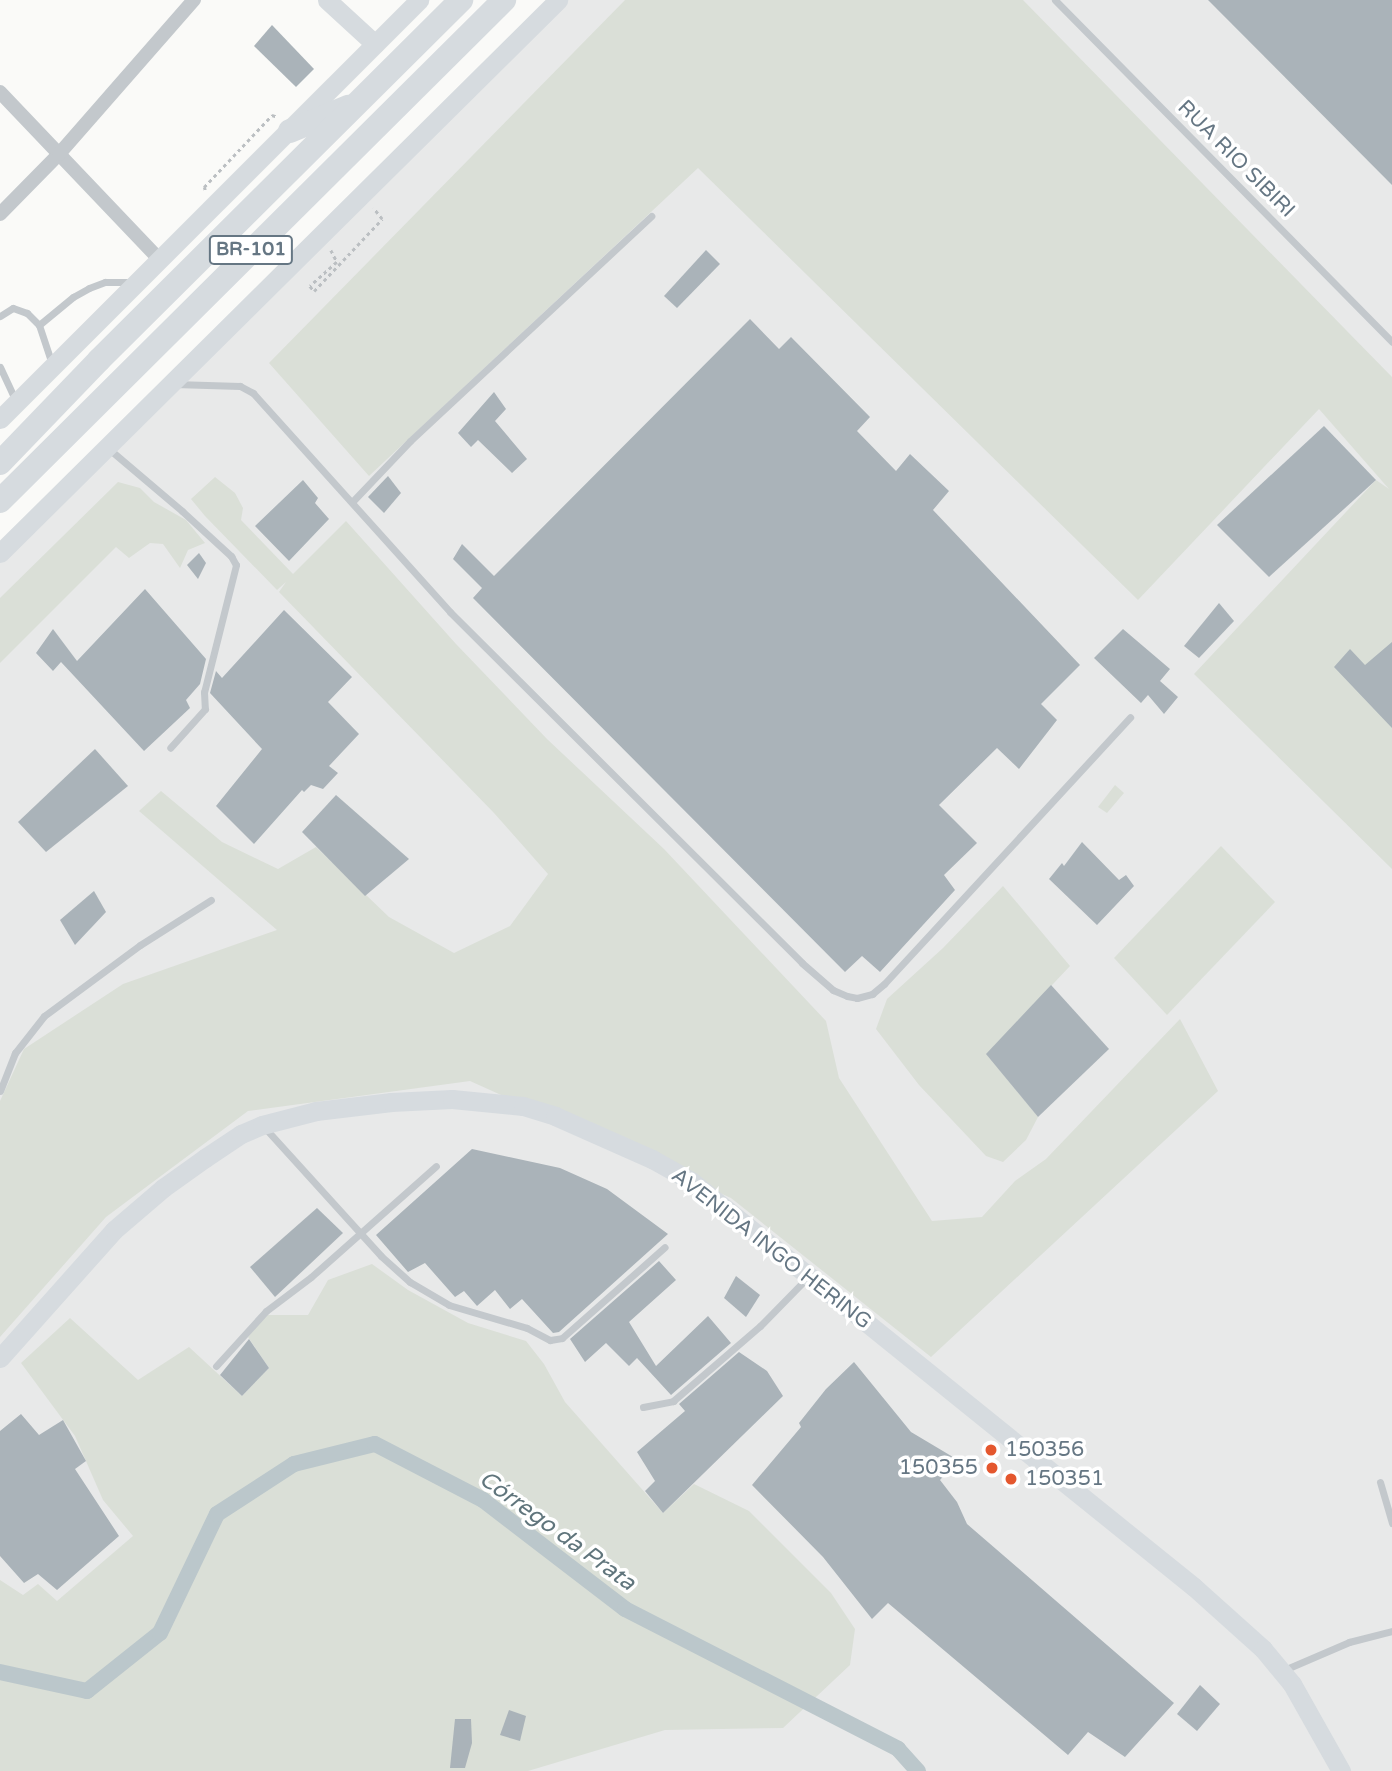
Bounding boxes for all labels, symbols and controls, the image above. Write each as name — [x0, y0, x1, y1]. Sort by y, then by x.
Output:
street label: RUA RIO SIBIRI — [1172, 95, 1300, 223]
road number: BR-101 — [207, 234, 295, 266]
street label: AVENIDA INGO HERING — [666, 1163, 876, 1335]
place label: 150356 — [1005, 1437, 1084, 1463]
marker: 150356 — [983, 1442, 999, 1458]
place label: 150355 — [899, 1455, 978, 1481]
marker: 150355 — [984, 1460, 1000, 1476]
water label: Córrego da Prata — [474, 1465, 640, 1597]
place label: 150351 — [1025, 1466, 1104, 1492]
marker: 150351 — [1003, 1471, 1019, 1487]

